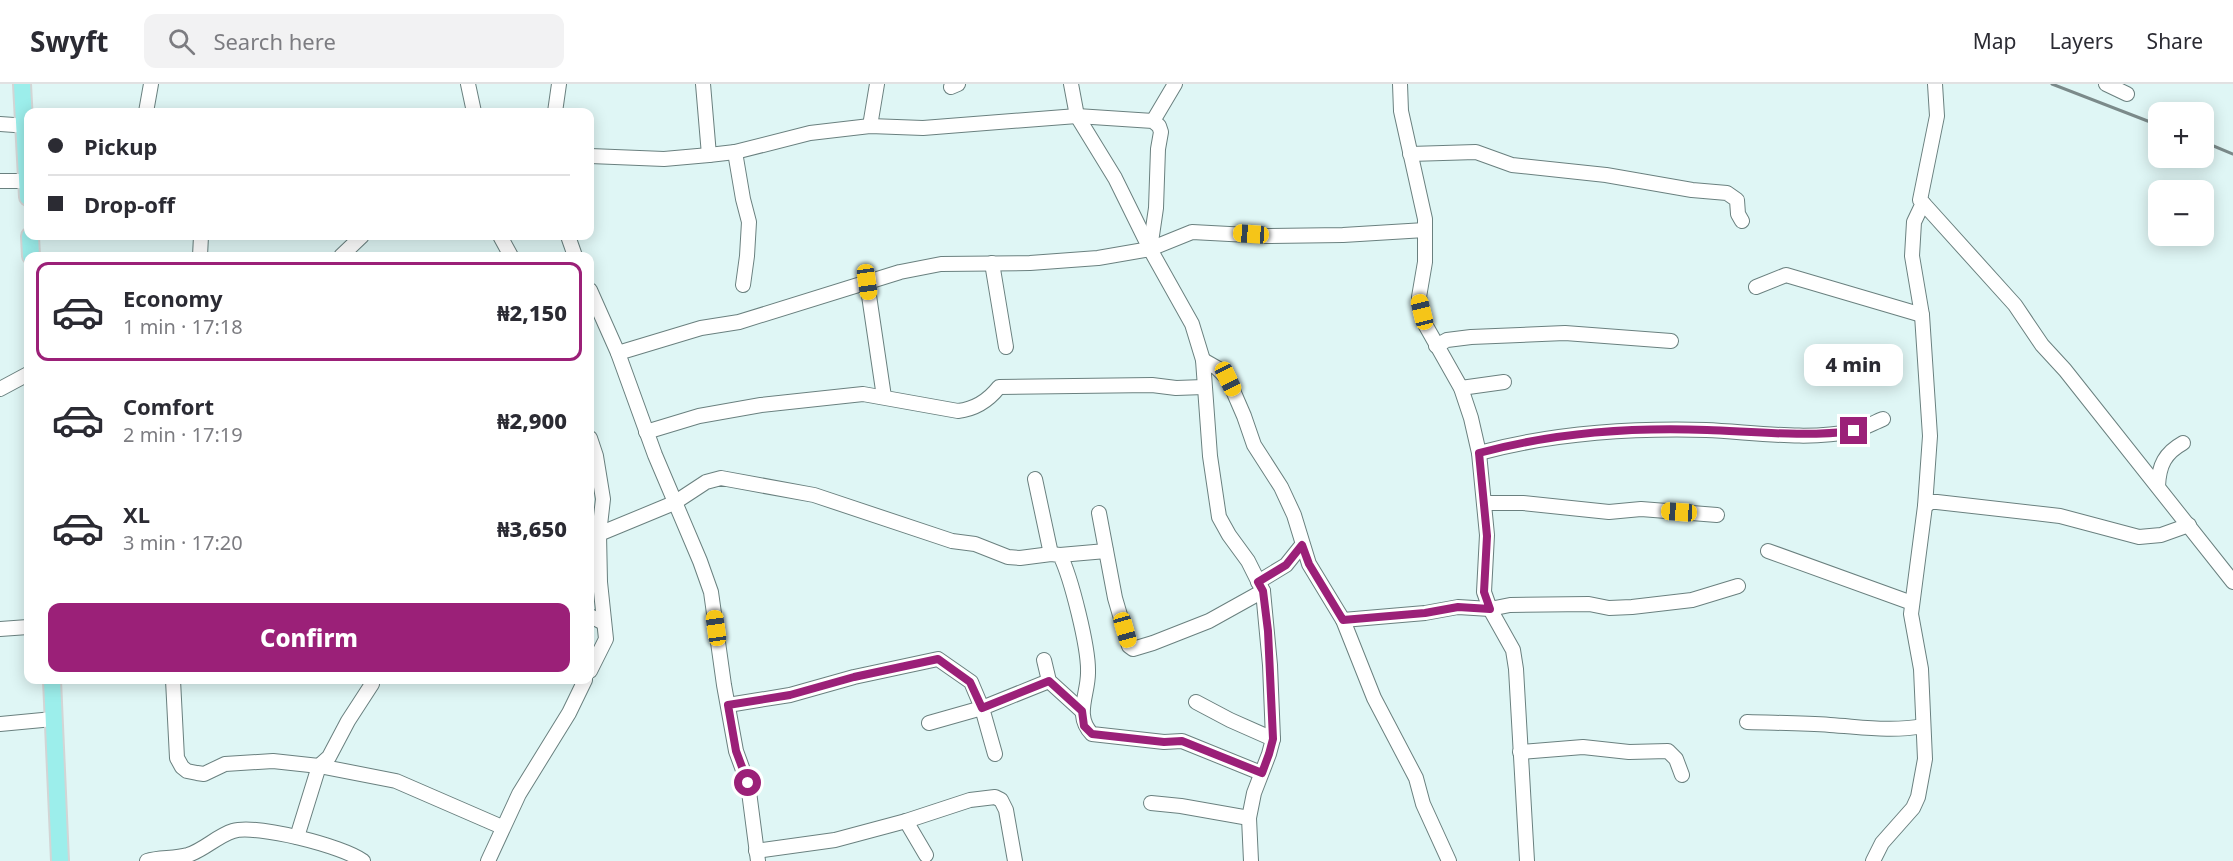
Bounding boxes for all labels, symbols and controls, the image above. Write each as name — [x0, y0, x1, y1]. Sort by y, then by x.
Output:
search box — [144, 14, 564, 68]
text: Swyft — [30, 22, 108, 60]
icon: search — [165, 25, 198, 58]
text: Search here — [213, 26, 336, 56]
text: Map — [1973, 27, 2017, 55]
text: Layers — [2050, 27, 2114, 55]
text: Share — [2147, 27, 2203, 55]
map controls — [2148, 102, 2214, 246]
button: + — [2148, 102, 2214, 168]
text: Pickup — [84, 131, 157, 161]
button: − — [2148, 180, 2214, 246]
text: Drop-off — [84, 189, 175, 219]
car — [1232, 224, 1270, 244]
car — [856, 263, 878, 301]
text: Economy — [123, 283, 222, 313]
icon: car — [51, 285, 105, 339]
car — [1409, 292, 1435, 332]
text: ₦2,150 — [497, 297, 567, 327]
text: 1 min · 17:18 — [123, 313, 243, 340]
callout: 4 min — [1804, 344, 1904, 386]
text: 4 min — [1826, 351, 1881, 378]
car — [1212, 359, 1244, 399]
text: Comfort — [123, 391, 214, 421]
icon: car — [51, 393, 105, 447]
text: ₦2,900 — [497, 405, 567, 435]
route end — [1840, 417, 1867, 444]
text: 2 min · 17:19 — [123, 421, 243, 448]
text: XL — [123, 499, 150, 529]
icon: car — [51, 501, 105, 555]
car — [1660, 502, 1698, 522]
text: ₦3,650 — [497, 513, 567, 543]
text: 3 min · 17:20 — [123, 529, 243, 556]
button: Confirm — [48, 603, 570, 672]
car — [705, 609, 727, 647]
car — [1111, 610, 1139, 650]
route start — [734, 769, 761, 796]

